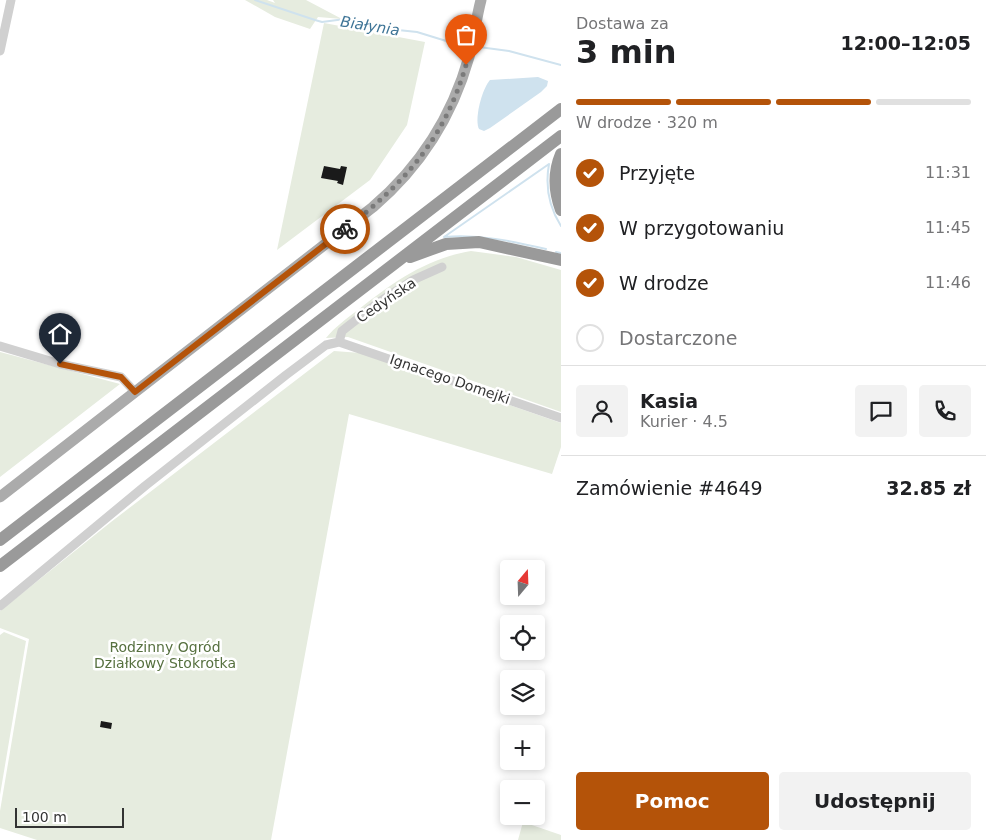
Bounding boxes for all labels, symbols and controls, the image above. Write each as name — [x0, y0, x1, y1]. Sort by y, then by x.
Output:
water label: Białynia — [339, 12, 401, 40]
pin — [445, 14, 487, 65]
text: Dostawa za — [576, 14, 669, 33]
icon: bag — [452, 21, 480, 49]
text: 12:00–12:05 — [841, 32, 971, 54]
text: 3 min — [576, 33, 677, 71]
text: W drodze · 320 m — [576, 113, 718, 132]
icon: check — [576, 159, 604, 187]
text: Przyjęte — [619, 162, 695, 184]
text: 11:31 — [925, 163, 971, 182]
courier — [320, 204, 370, 254]
icon: check — [576, 214, 604, 242]
icon: bike — [331, 215, 359, 243]
text: W przygotowaniu — [619, 217, 784, 239]
text: 11:45 — [925, 218, 971, 237]
icon: check — [576, 269, 604, 297]
text: W drodze — [619, 272, 709, 294]
text: 11:46 — [925, 273, 971, 292]
street label: Cedyńska — [353, 274, 419, 326]
pin — [39, 313, 81, 364]
icon: home — [46, 320, 74, 348]
text: Dostarczone — [619, 327, 737, 349]
street label: Ignacego Domejki — [388, 351, 512, 407]
button: person — [576, 385, 628, 437]
button: chat — [855, 385, 907, 437]
button: phone — [919, 385, 971, 437]
text: Kasia — [640, 390, 698, 412]
text: Kurier · 4.5 — [640, 412, 728, 431]
text: Zamówienie #4649 — [576, 477, 763, 499]
text: 32.85 zł — [886, 477, 971, 499]
north arrow — [500, 560, 545, 605]
map controls — [500, 560, 545, 825]
button: locate — [500, 615, 545, 660]
park label: Rodzinny Ogród Działkowy Stokrotka — [94, 639, 236, 671]
button: layers — [500, 670, 545, 715]
button: + — [500, 725, 545, 770]
button: Pomoc — [576, 772, 769, 830]
button: Udostępnij — [779, 772, 971, 830]
button: − — [500, 780, 545, 825]
scale bar — [15, 805, 124, 828]
text: 100 m — [22, 809, 67, 825]

